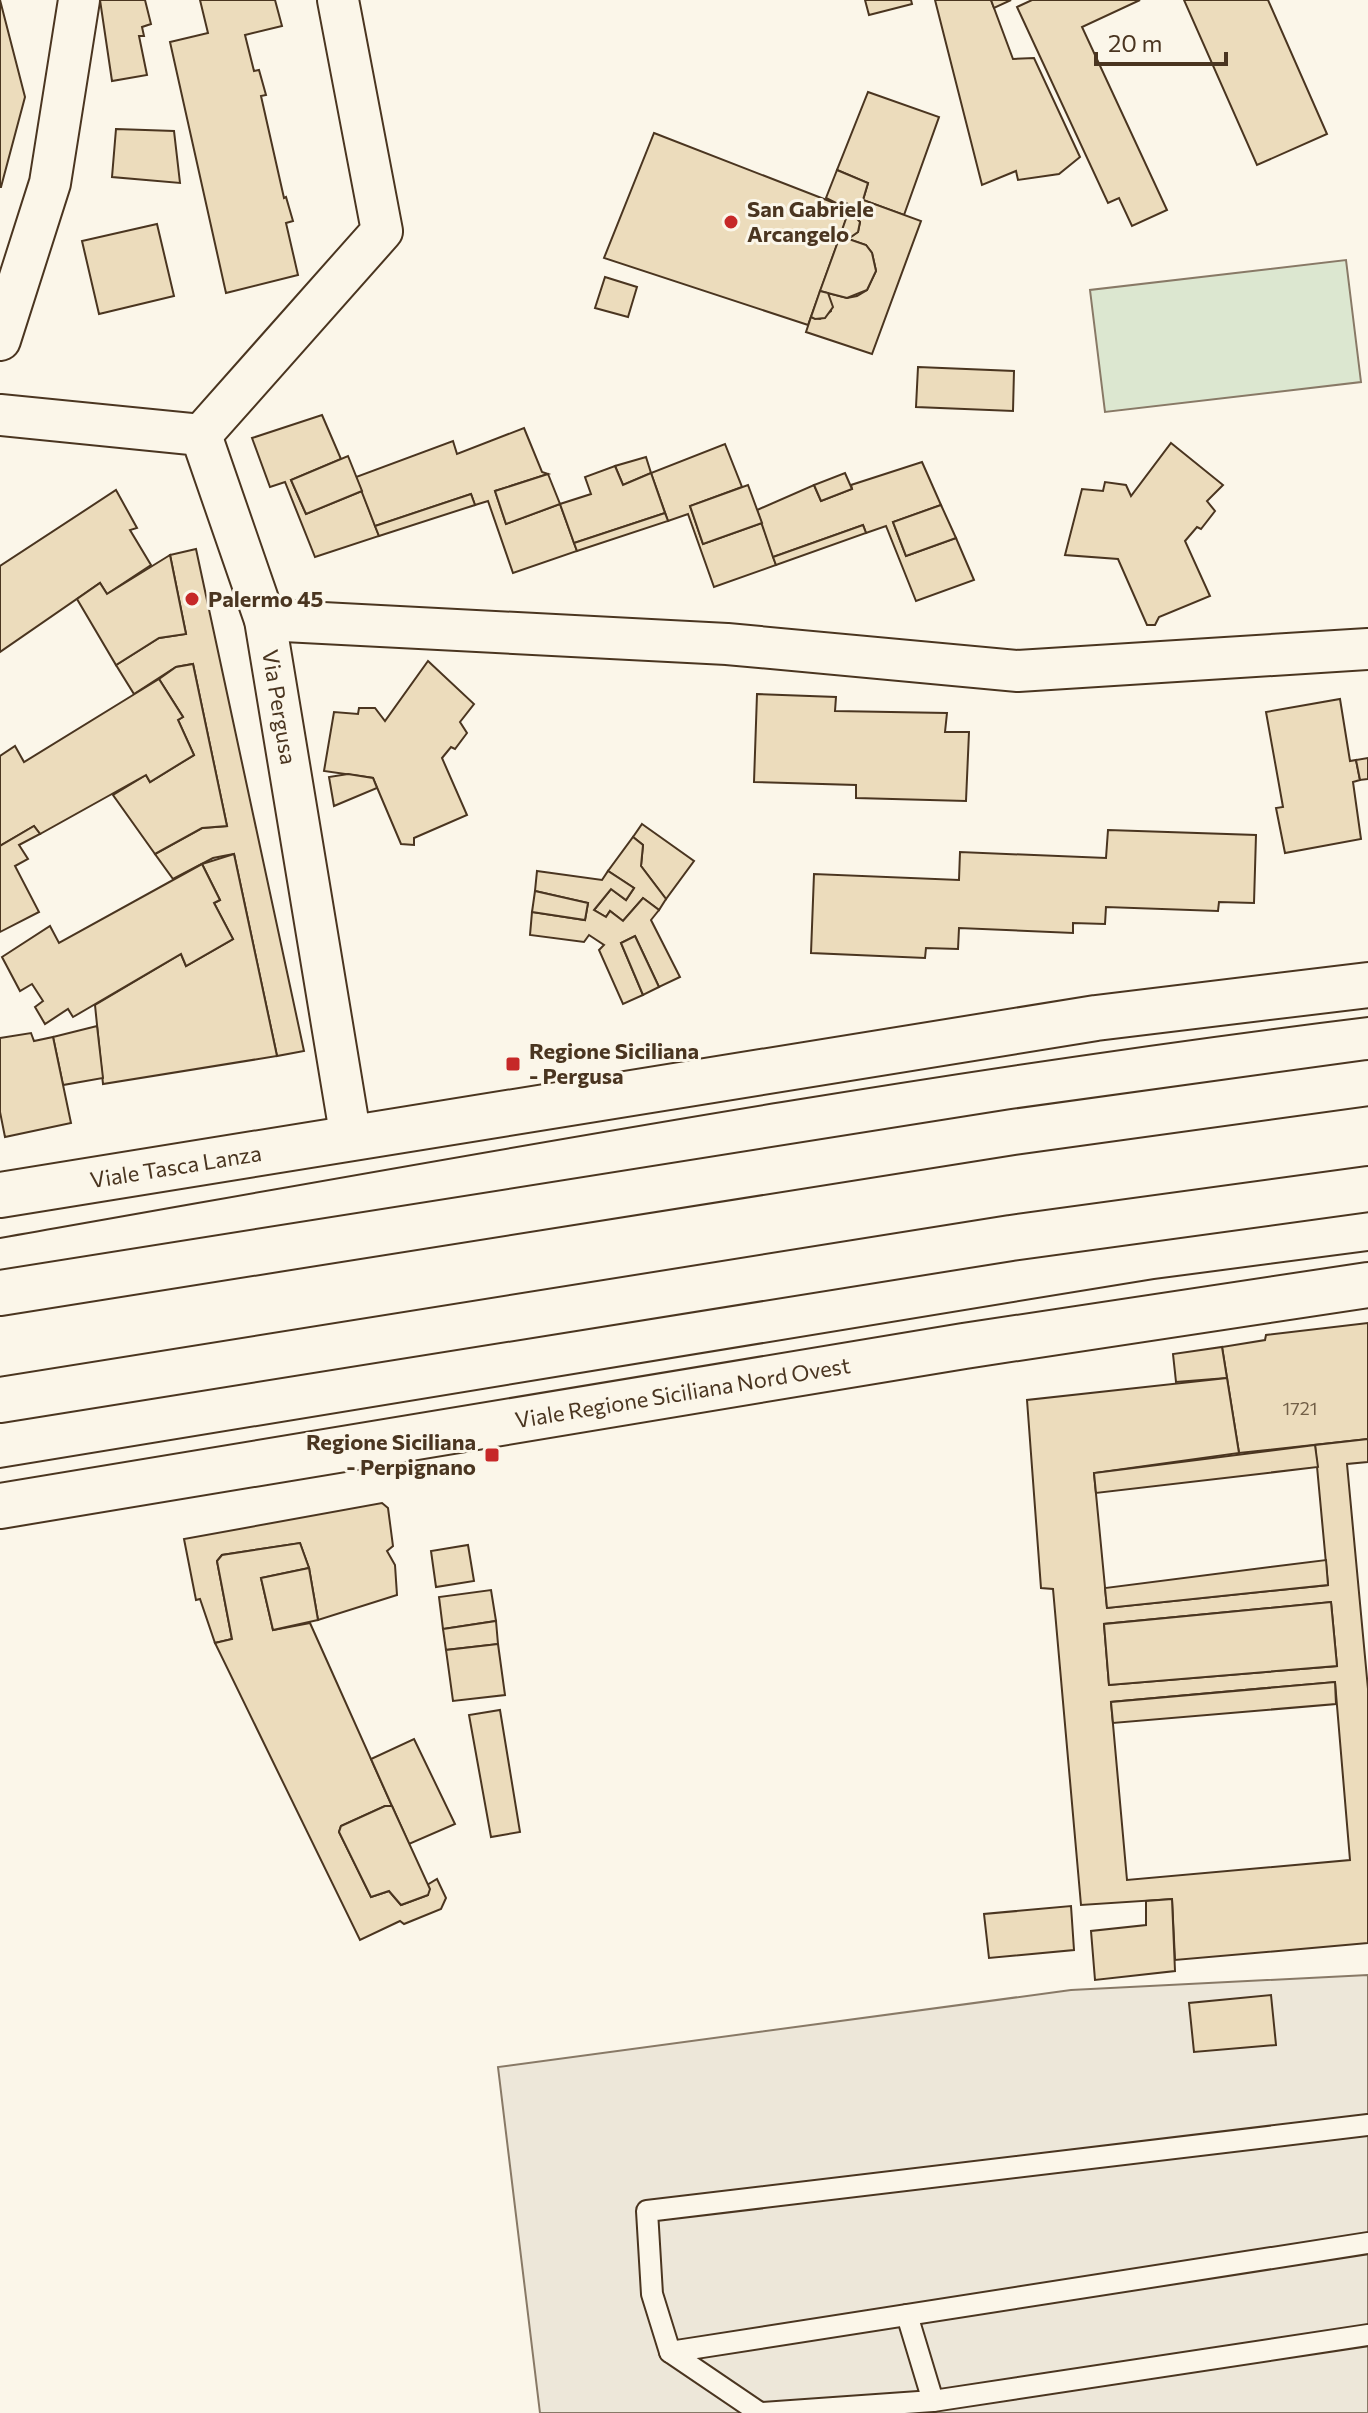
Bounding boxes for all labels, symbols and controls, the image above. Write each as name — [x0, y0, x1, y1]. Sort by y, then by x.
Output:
scale bar — [1096, 16, 1226, 66]
text: 20 m — [1108, 28, 1162, 57]
place label: San Gabriele Arcangelo — [747, 195, 874, 247]
marker: San Gabriele Arcangelo — [722, 213, 740, 231]
place label: Palermo 45 — [208, 585, 323, 612]
marker: Palermo 45 — [183, 590, 201, 608]
street label: Via Pergusa — [257, 648, 303, 766]
place label: Regione Siciliana - Pergusa — [529, 1037, 699, 1089]
marker: Regione Siciliana - Pergusa — [504, 1055, 522, 1073]
street label: Viale Tasca Lanza — [88, 1139, 263, 1193]
street label: Viale Regione Siciliana Nord Ovest — [513, 1351, 852, 1433]
house number: 1721 — [1283, 1397, 1317, 1419]
place label: Regione Siciliana - Perpignano — [306, 1428, 476, 1480]
marker: Regione Siciliana - Perpignano — [483, 1446, 501, 1464]

